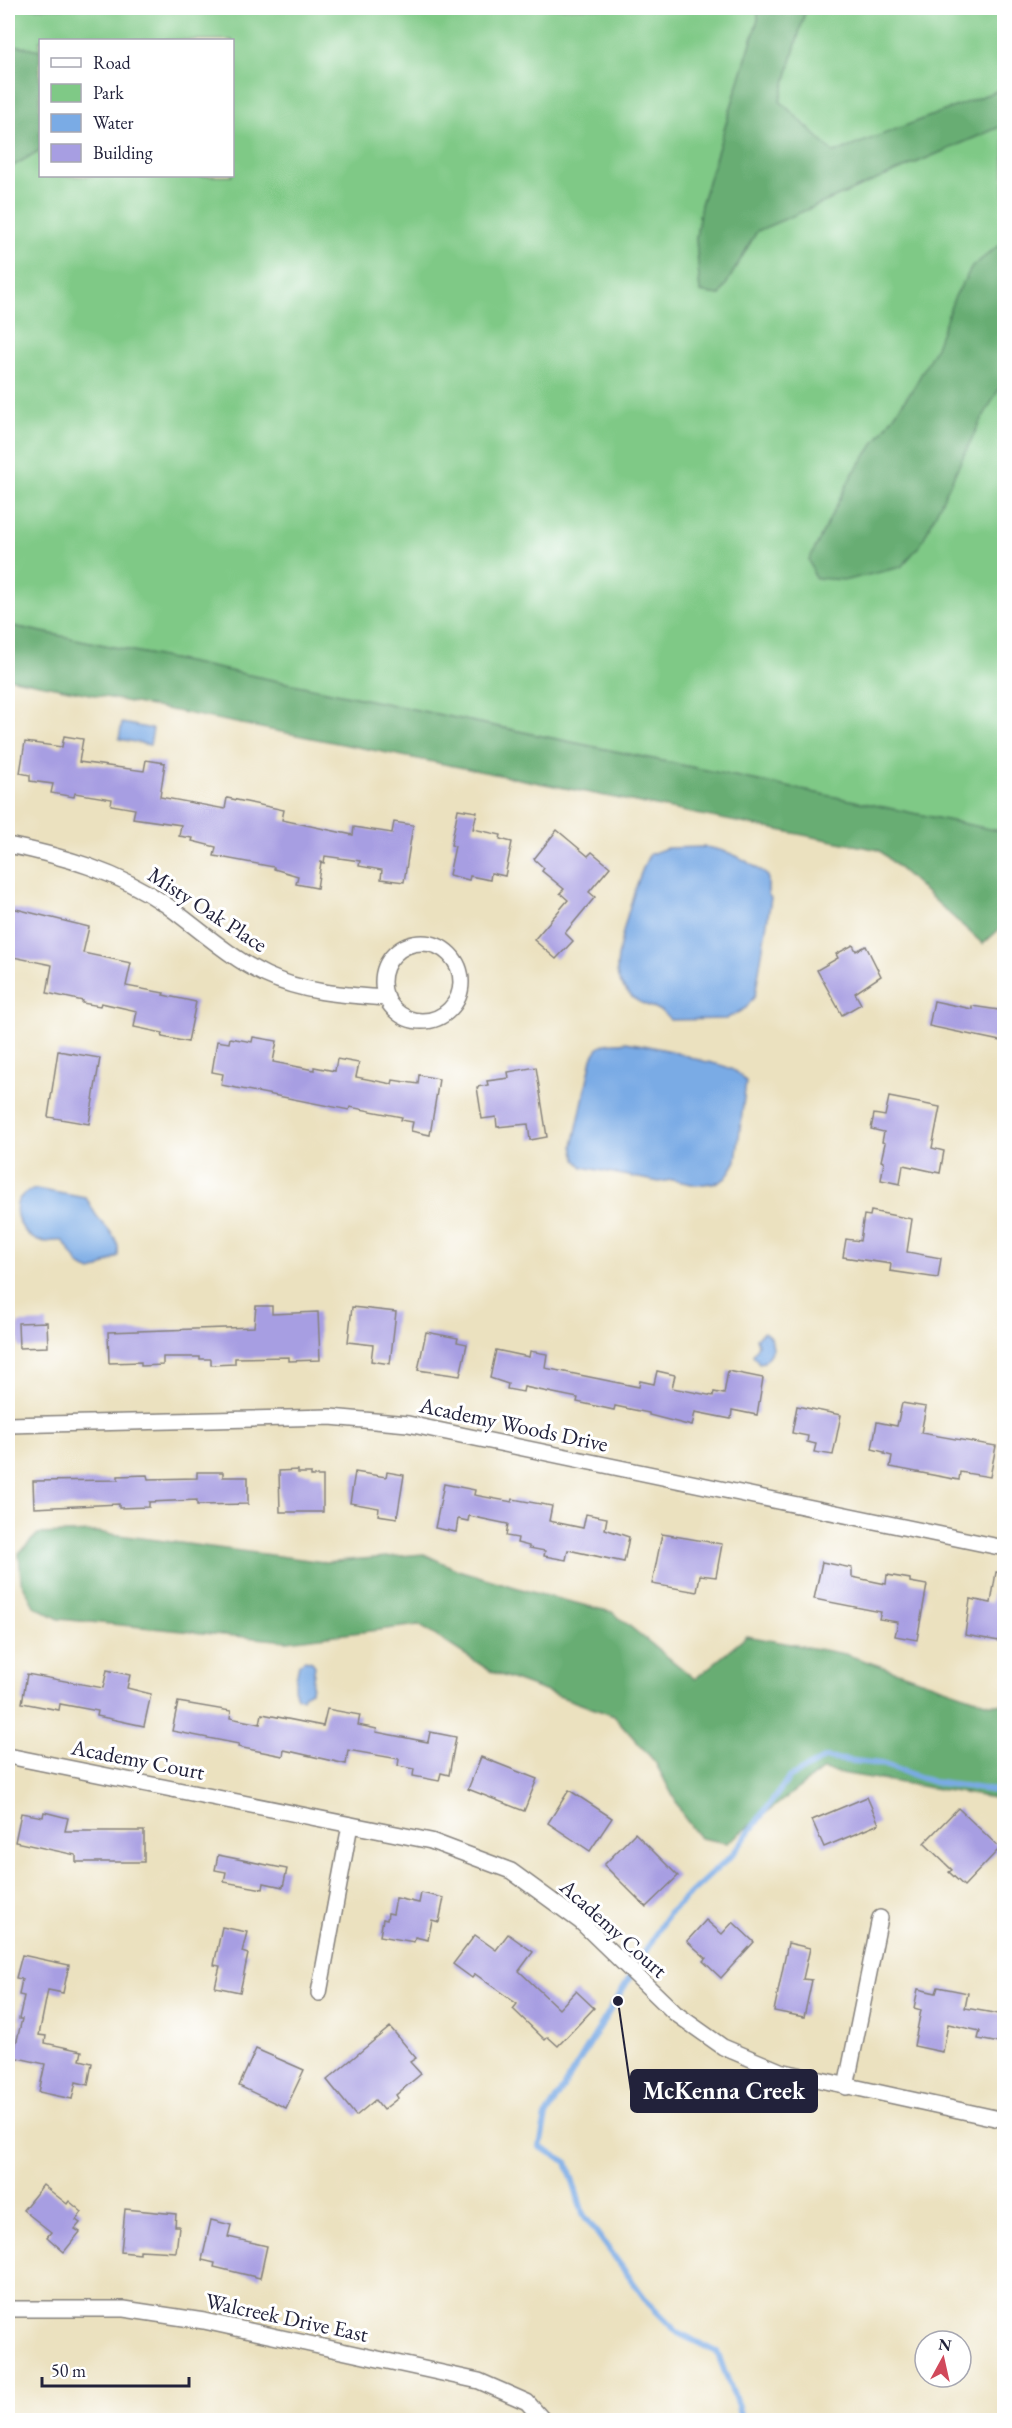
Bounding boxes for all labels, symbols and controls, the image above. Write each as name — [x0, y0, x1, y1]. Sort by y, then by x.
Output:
legend — [39, 39, 234, 177]
text: Road — [93, 51, 132, 74]
text: Park — [93, 81, 124, 104]
text: Water — [93, 111, 134, 134]
text: Building — [93, 141, 153, 164]
street label: Misty Oak Place — [142, 860, 273, 959]
street label: Academy Woods Drive — [416, 1390, 611, 1459]
street label: Academy Court — [68, 1732, 207, 1787]
street label: Academy Court — [553, 1872, 674, 1984]
callout: McKenna Creek — [631, 2070, 817, 2112]
text: McKenna Creek — [643, 2075, 806, 2106]
street label: Walcreek Drive East — [203, 2286, 371, 2349]
north arrow — [913, 2329, 973, 2389]
text: N — [937, 2333, 953, 2356]
scale bar — [42, 2350, 189, 2388]
text: 50 m — [51, 2359, 86, 2382]

